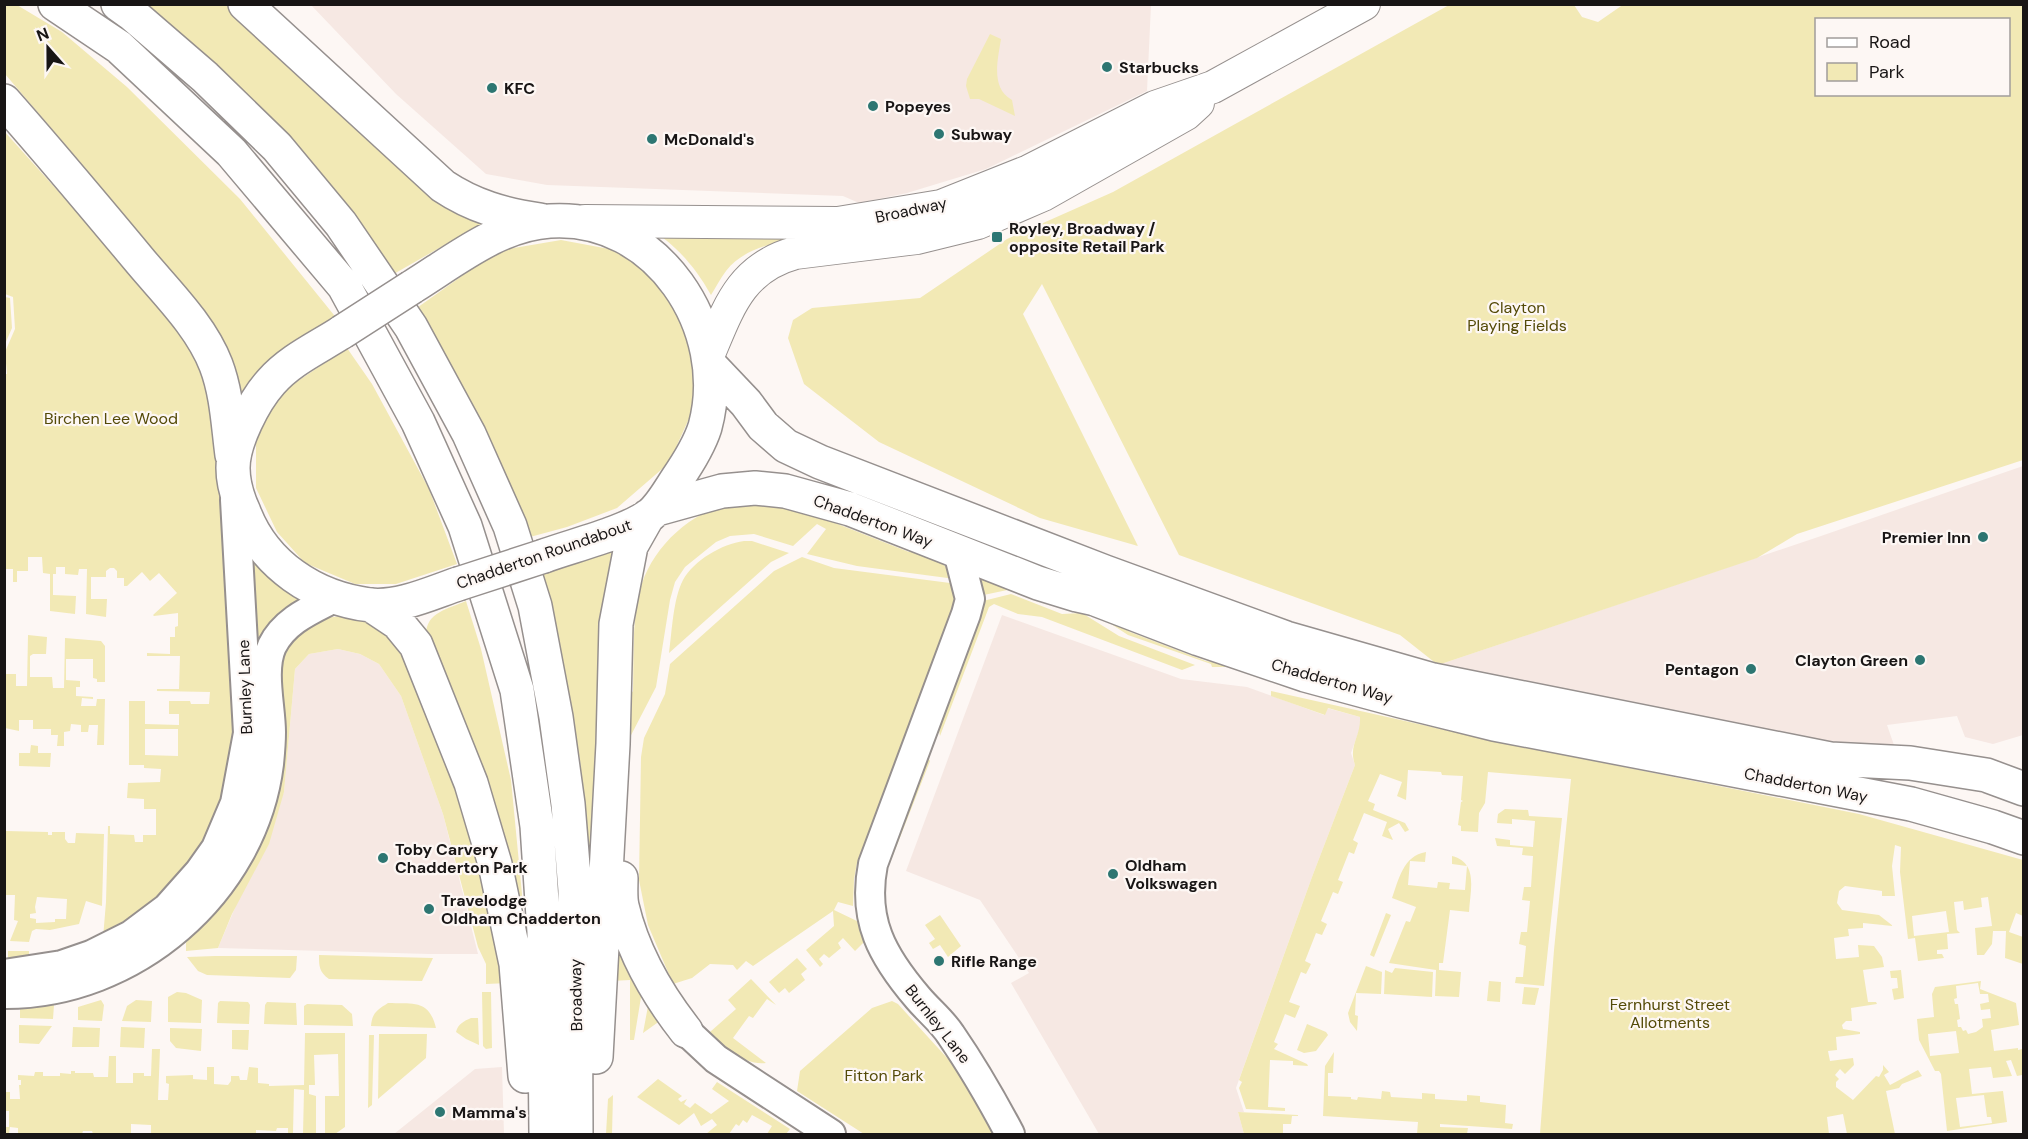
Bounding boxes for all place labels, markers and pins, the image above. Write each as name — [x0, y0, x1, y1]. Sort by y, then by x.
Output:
place label: Starbucks — [1119, 57, 1199, 78]
marker: Starbucks — [1100, 60, 1114, 74]
place label: KFC — [504, 78, 535, 99]
marker: KFC — [485, 81, 499, 95]
place label: Popeyes — [885, 96, 951, 117]
marker: Popeyes — [866, 99, 880, 113]
place label: Subway — [951, 124, 1013, 145]
marker: Subway — [932, 127, 946, 141]
place label: McDonald's — [664, 129, 755, 150]
marker: McDonald's — [645, 132, 659, 146]
place label: Royley, Broadway / opposite Retail Park — [1009, 218, 1166, 257]
marker: Royley, Broadway / opposite Retail Park — [990, 230, 1004, 244]
place label: Premier Inn — [1882, 527, 1971, 548]
marker: Premier Inn — [1976, 530, 1990, 544]
place label: Clayton Green — [1795, 650, 1908, 671]
marker: Clayton Green — [1913, 653, 1927, 667]
place label: Pentagon — [1665, 659, 1739, 680]
marker: Pentagon — [1744, 662, 1758, 676]
place label: Toby Carvery Chadderton Park — [395, 839, 529, 878]
marker: Toby Carvery Chadderton Park — [376, 851, 390, 865]
place label: Oldham Volkswagen — [1125, 855, 1217, 894]
marker: Oldham Volkswagen — [1106, 867, 1120, 881]
place label: Travelodge Oldham Chadderton — [441, 890, 601, 929]
marker: Travelodge Oldham Chadderton — [422, 902, 436, 916]
place label: Rifle Range — [951, 951, 1037, 972]
marker: Rifle Range — [932, 954, 946, 968]
place label: Mamma's — [452, 1102, 527, 1123]
marker: Mamma's — [433, 1105, 447, 1119]

